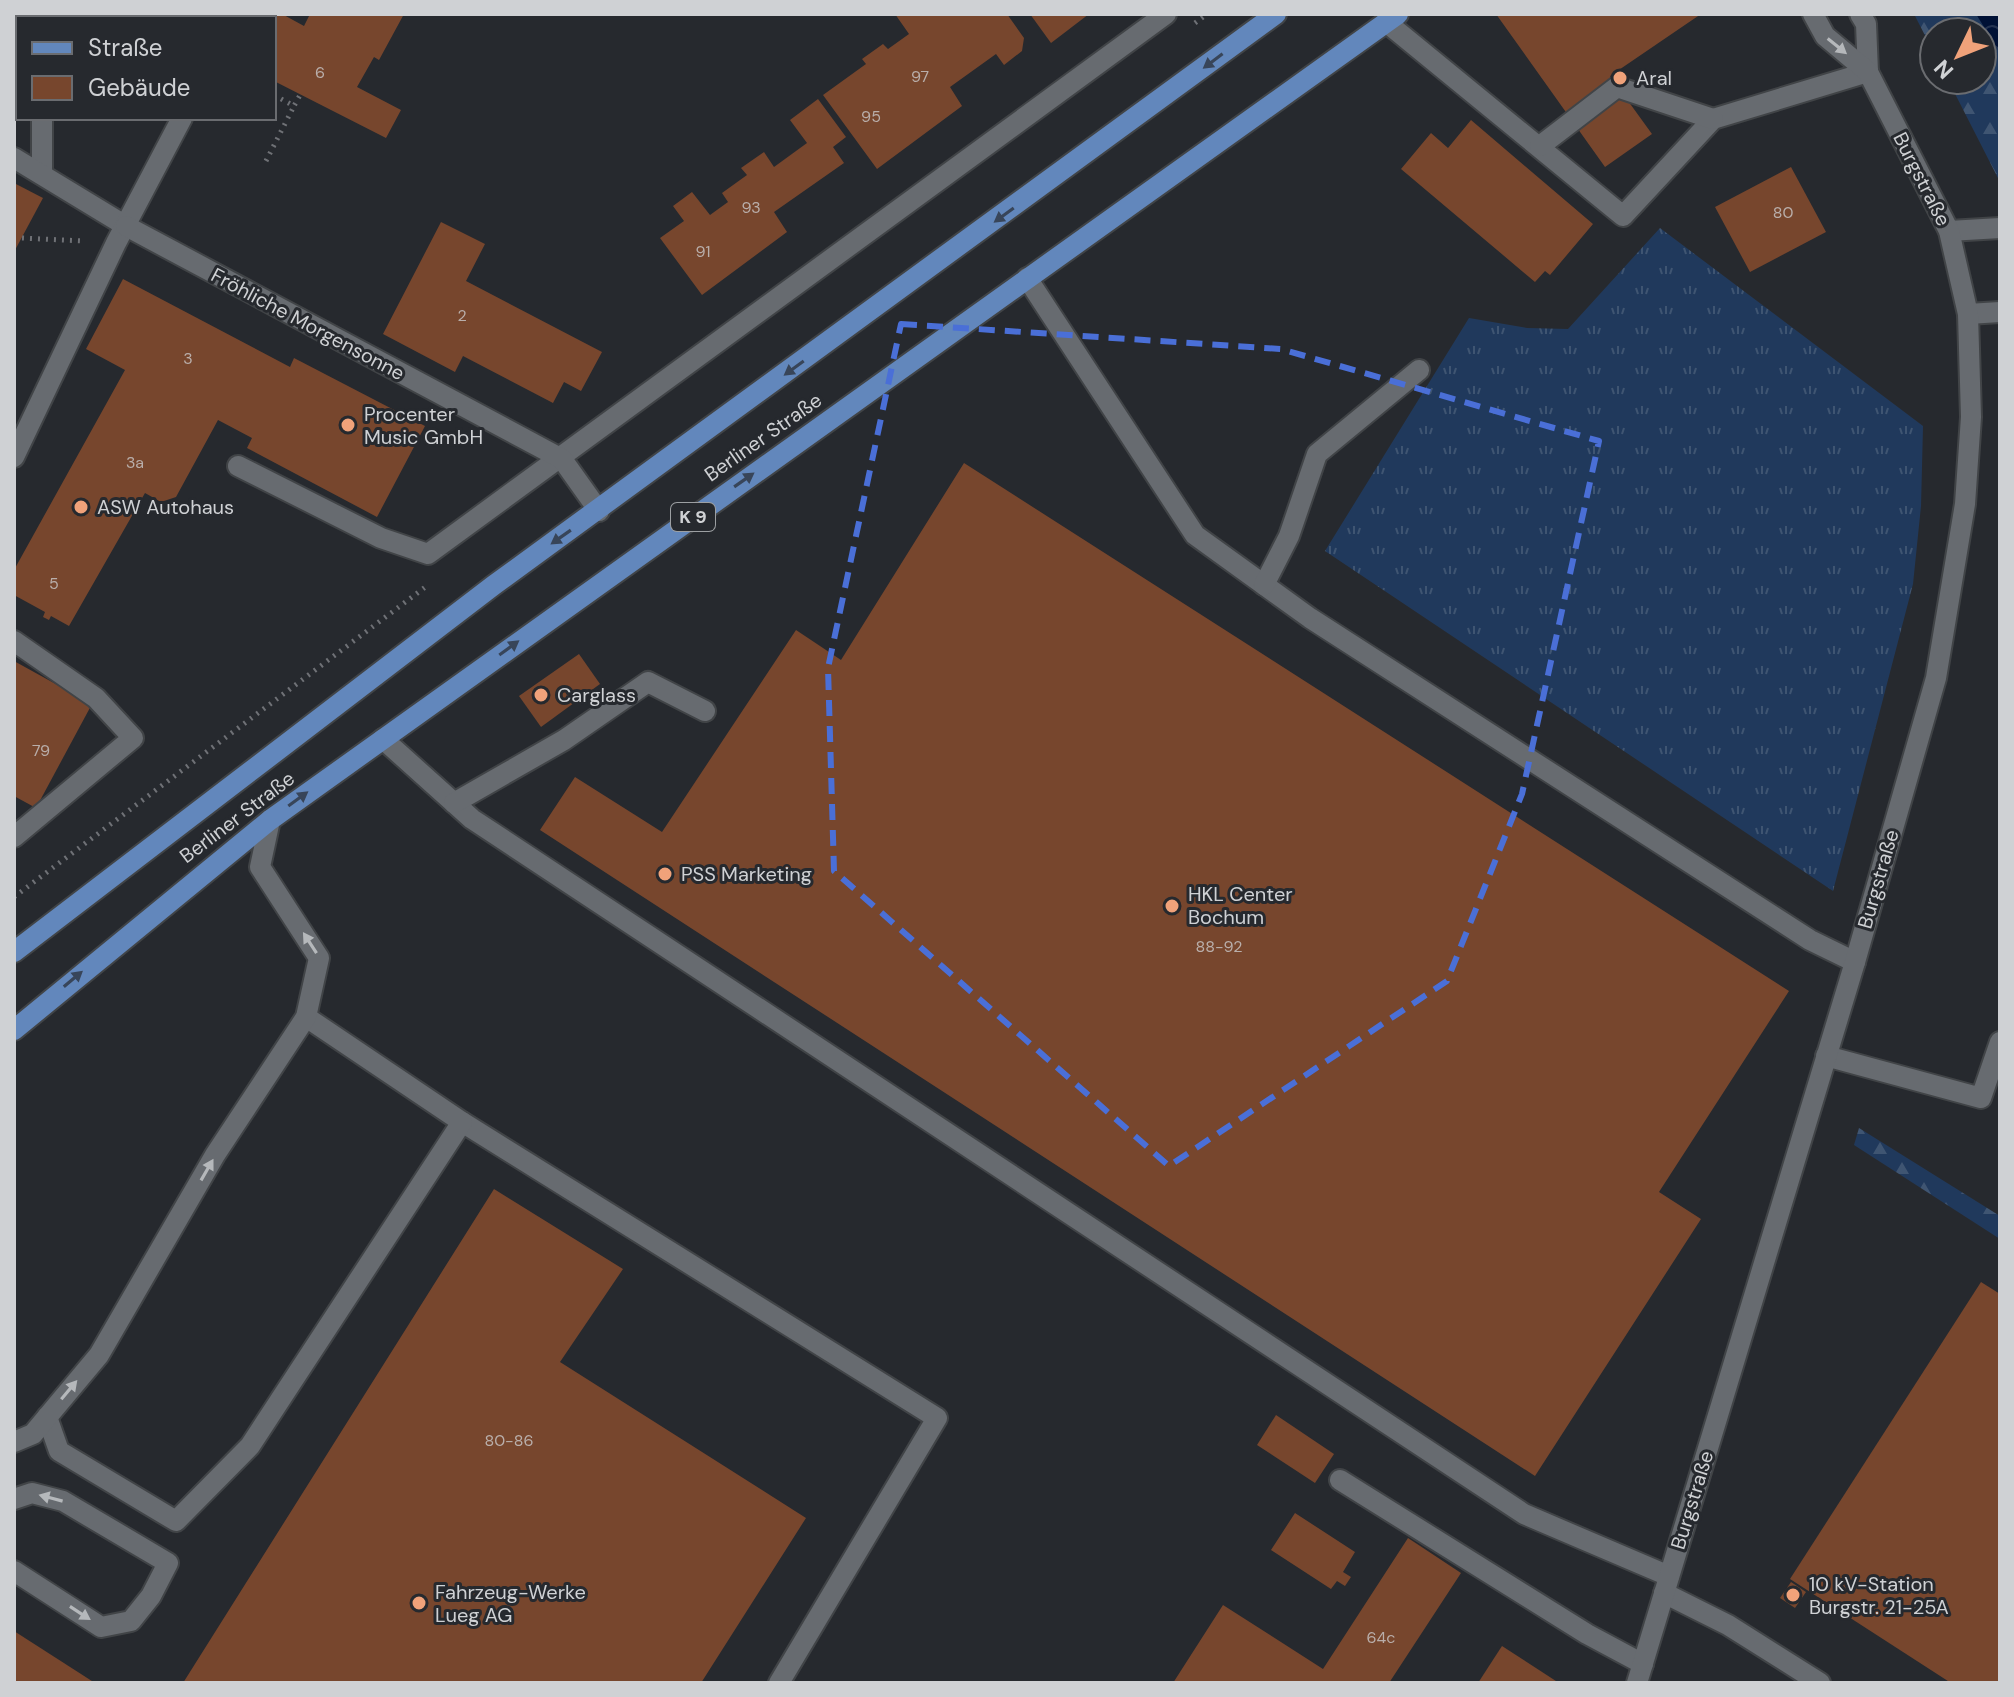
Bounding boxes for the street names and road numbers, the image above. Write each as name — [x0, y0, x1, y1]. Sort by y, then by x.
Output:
street label: Burgstraße — [1887, 128, 1957, 230]
street label: Fröhliche Morgensonne — [207, 262, 409, 386]
street label: Berliner Straße — [699, 387, 827, 487]
road number: K 9 — [671, 503, 715, 531]
street label: Berliner Straße — [174, 765, 300, 869]
street label: Burgstraße — [1851, 826, 1905, 932]
street label: Burgstraße — [1665, 1447, 1719, 1553]

